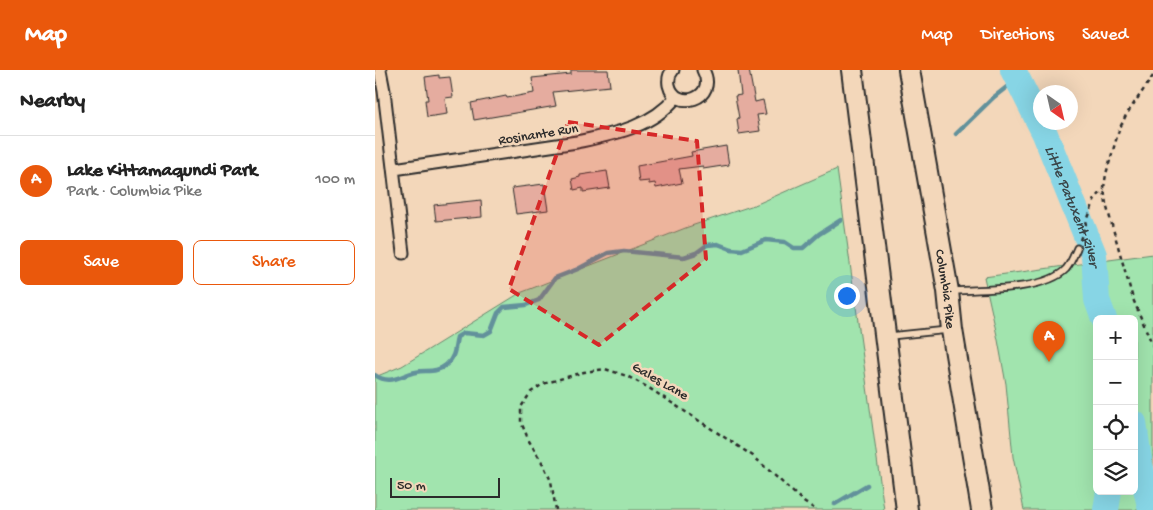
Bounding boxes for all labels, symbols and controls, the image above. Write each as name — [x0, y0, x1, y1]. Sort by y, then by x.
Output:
text: Map — [25, 21, 67, 50]
text: Map — [921, 25, 953, 46]
text: Directions — [981, 25, 1054, 46]
text: Saved — [1082, 25, 1128, 46]
north arrow — [1033, 85, 1078, 130]
text: Nearby — [20, 90, 85, 115]
street label: Rosinante Run — [497, 121, 580, 150]
water label: Little Patuxent River — [1040, 144, 1102, 270]
text: Lake Kittamaqundi Park — [67, 160, 257, 183]
text: A — [31, 171, 41, 190]
text: 100 m — [315, 171, 355, 190]
text: Park · Columbia Pike — [67, 183, 202, 202]
button: Save — [20, 240, 183, 285]
button: Share — [193, 240, 355, 285]
street label: Columbia Pike — [930, 248, 958, 330]
your location — [834, 283, 860, 309]
map controls — [1093, 315, 1138, 495]
button: + — [1093, 315, 1138, 360]
pin: A — [1033, 321, 1065, 362]
street label: Gales Lane — [629, 359, 692, 405]
button: − — [1093, 360, 1138, 405]
button: locate — [1093, 405, 1138, 450]
button: layers — [1093, 450, 1138, 495]
scale bar — [390, 475, 500, 498]
text: 50 m — [397, 478, 426, 495]

